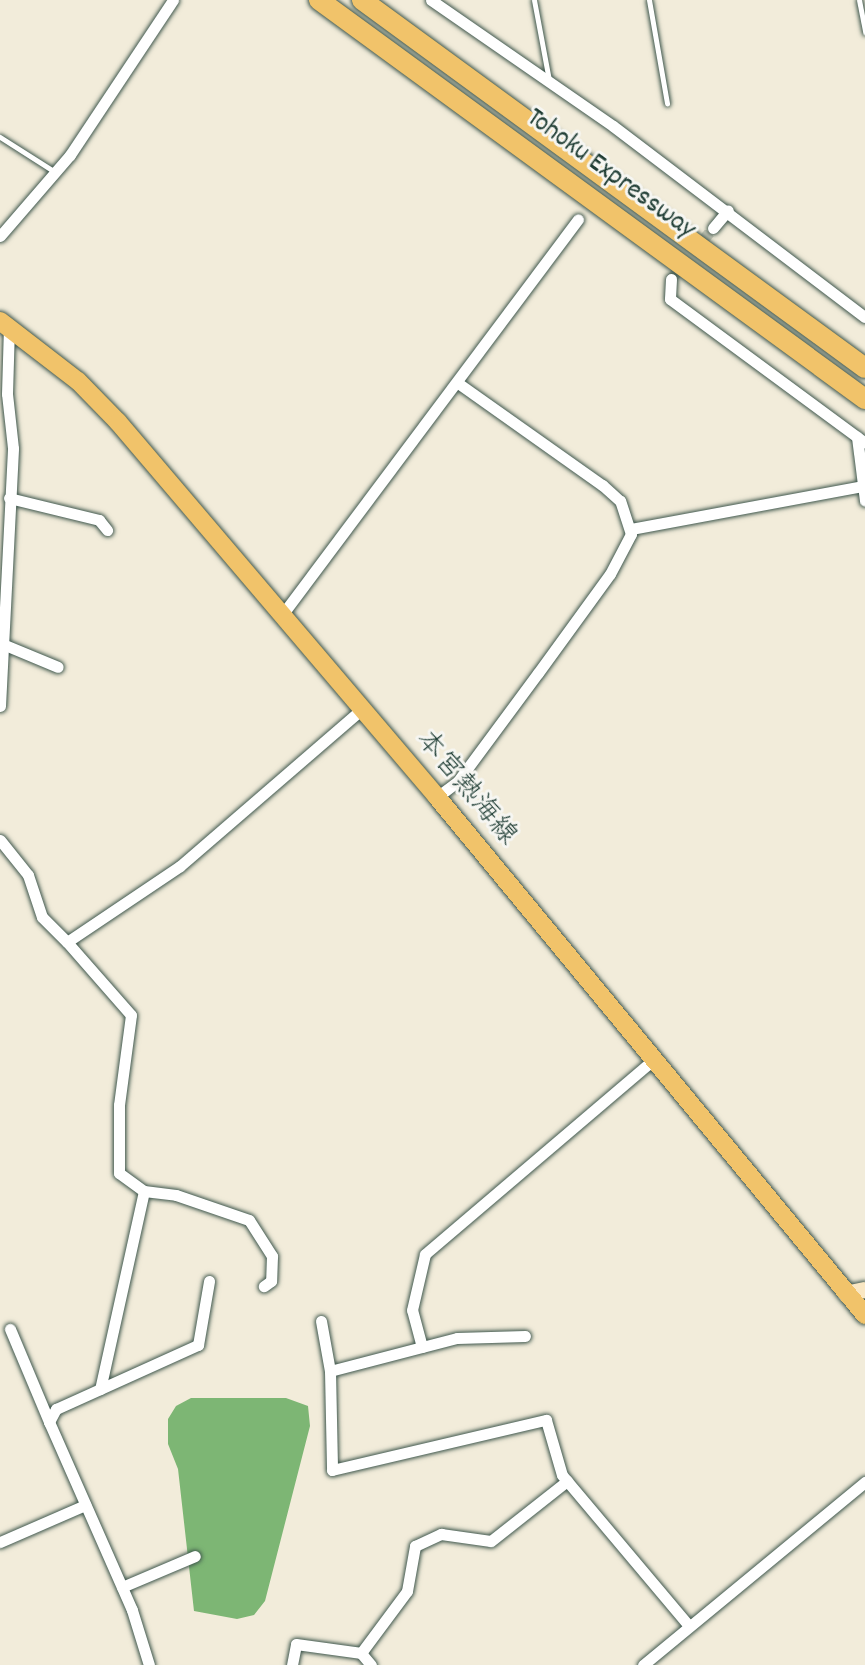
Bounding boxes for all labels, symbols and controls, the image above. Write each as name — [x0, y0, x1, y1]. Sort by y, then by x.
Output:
street label: Tohoku Expressway — [519, 102, 701, 248]
street label: 本宮熱海線 — [407, 725, 523, 853]

